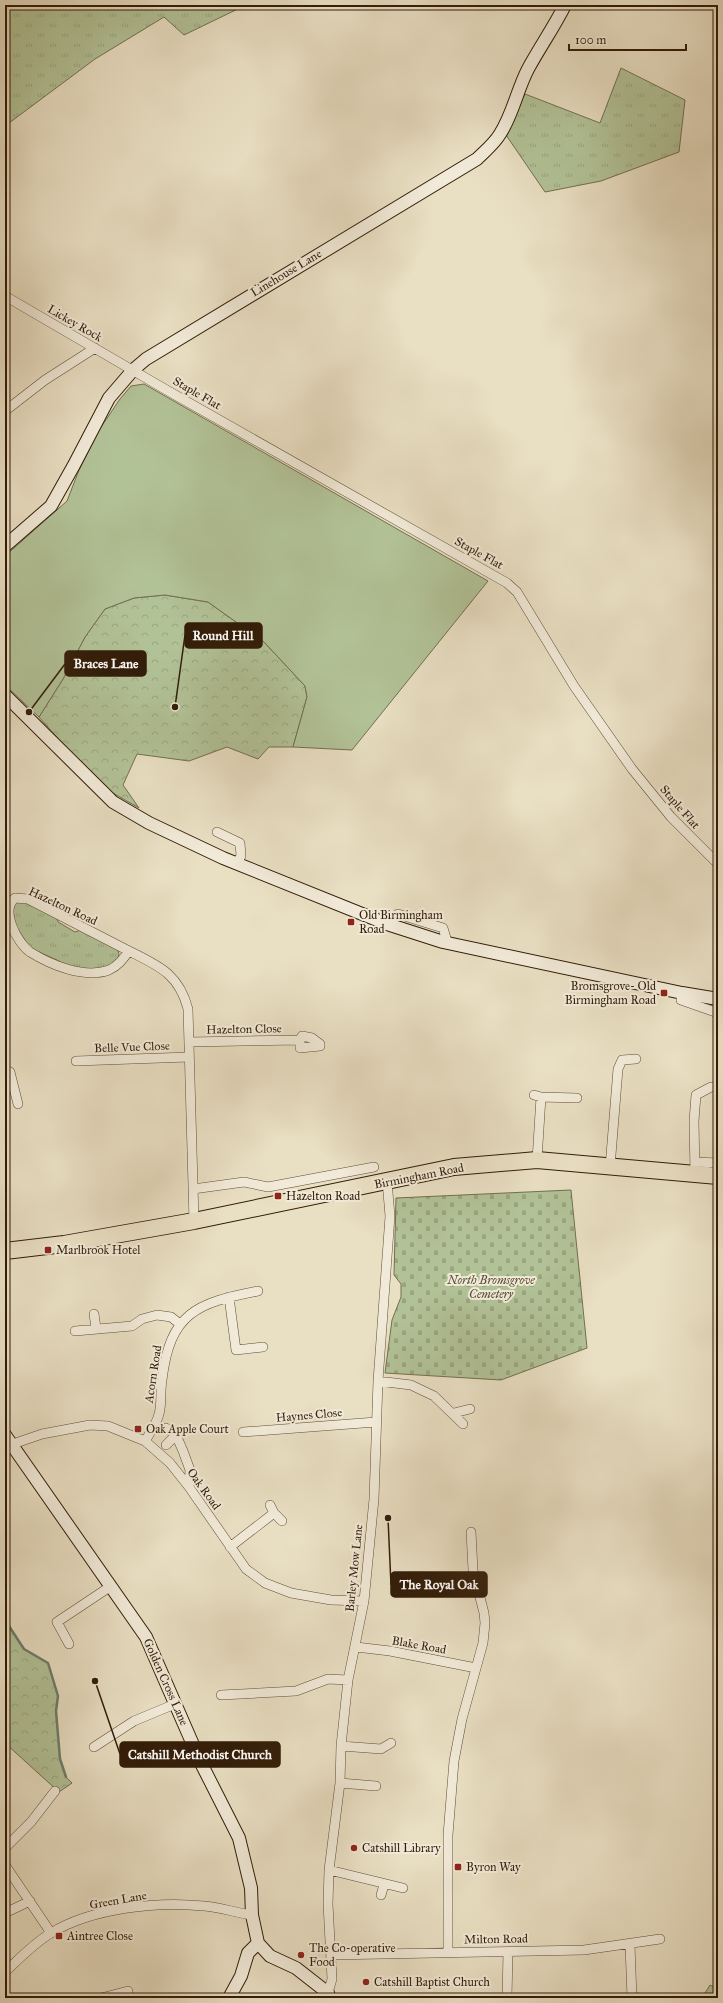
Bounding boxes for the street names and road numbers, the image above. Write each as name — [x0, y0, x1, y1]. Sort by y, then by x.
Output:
street label: Linehouse Lane — [248, 246, 324, 300]
street label: Lickey Rock — [45, 302, 105, 345]
street label: Staple Flat — [170, 374, 224, 413]
street label: Staple Flat — [452, 534, 506, 572]
street label: Staple Flat — [657, 782, 703, 832]
street label: Hazelton Road — [26, 884, 100, 928]
street label: Hazelton Close — [206, 1021, 282, 1037]
street label: Belle Vue Close — [94, 1039, 170, 1055]
street label: Birmingham Road — [373, 1160, 465, 1193]
street label: Acorn Road — [141, 1344, 164, 1405]
street label: Haynes Close — [275, 1405, 343, 1425]
street label: Oak Road — [184, 1465, 224, 1513]
street label: Barley Mow Lane — [342, 1524, 366, 1612]
street label: Blake Road — [391, 1633, 447, 1657]
street label: Golden Cross Lane — [141, 1636, 191, 1728]
street label: Green Lane — [88, 1888, 148, 1912]
street label: Milton Road — [464, 1931, 528, 1947]

